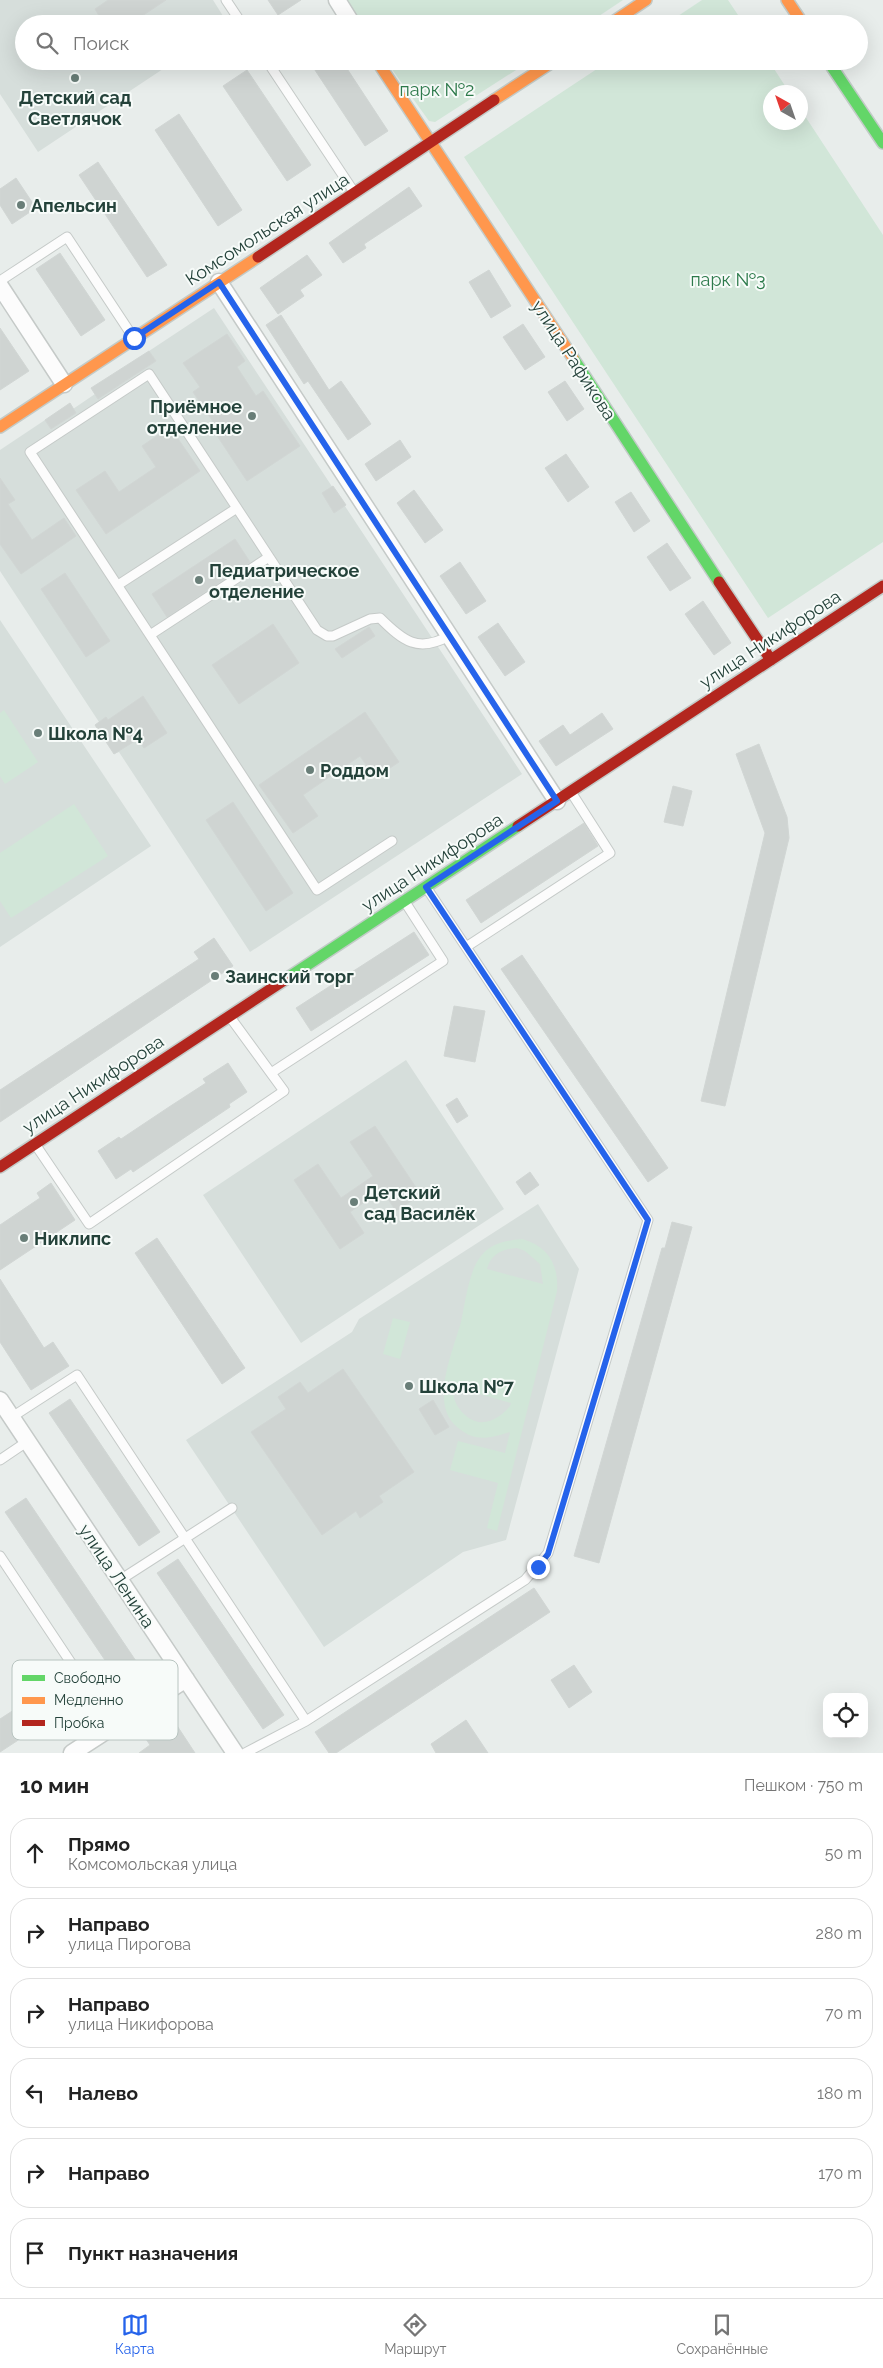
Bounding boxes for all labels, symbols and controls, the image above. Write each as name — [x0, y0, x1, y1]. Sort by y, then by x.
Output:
search box — [15, 15, 868, 70]
icon: search — [33, 29, 61, 57]
text: Поиск — [73, 32, 129, 54]
marker: Детский сад Светлячок — [69, 72, 81, 84]
park label: парк №2 — [400, 79, 475, 100]
north arrow — [763, 85, 808, 130]
place label: Детский сад Светлячок — [19, 87, 131, 129]
street label: Комсомольская улица — [181, 168, 353, 290]
place label: Апельсин — [31, 195, 117, 216]
marker: Апельсин — [15, 199, 27, 211]
park label: парк №3 — [690, 269, 766, 290]
street label: улица Рафикова — [527, 296, 621, 424]
route start — [123, 327, 146, 350]
place label: Приёмное отделение — [147, 396, 242, 438]
marker: Приёмное отделение — [246, 410, 258, 422]
place label: Педиатрическое отделение — [209, 560, 359, 602]
marker: Педиатрическое отделение — [193, 574, 205, 586]
street label: улица Никифорова — [695, 586, 845, 692]
place label: Школа №4 — [48, 723, 143, 744]
marker: Школа №4 — [32, 727, 44, 739]
place label: Роддом — [320, 760, 389, 781]
marker: Роддом — [304, 764, 316, 776]
street label: улица Никифорова — [357, 809, 507, 915]
place label: Заинский торг — [225, 966, 354, 987]
marker: Заинский торг — [209, 970, 221, 982]
street label: улица Никифорова — [18, 1031, 168, 1137]
place label: Детский сад Василёк — [364, 1182, 476, 1224]
marker: Детский сад Василёк — [348, 1196, 360, 1208]
place label: Никлипс — [34, 1228, 111, 1249]
marker: Никлипс — [18, 1232, 30, 1244]
place label: Школа №7 — [419, 1376, 515, 1397]
marker: Школа №7 — [403, 1380, 415, 1392]
street label: улица Ленина — [75, 1520, 159, 1632]
route end — [527, 1556, 550, 1579]
legend — [12, 1660, 178, 1740]
text: Свободно — [54, 1670, 121, 1686]
text: Медленно — [54, 1692, 123, 1708]
map controls — [823, 1693, 868, 1738]
button: locate — [823, 1693, 868, 1738]
text: Пробка — [54, 1715, 104, 1731]
text: 10 мин — [20, 1773, 89, 1798]
text: Пешком · 750 m — [744, 1776, 863, 1795]
text: Прямо — [68, 1833, 130, 1855]
icon: ahead — [21, 1839, 49, 1867]
text: 50 m — [825, 1844, 862, 1863]
text: Комсомольская улица — [68, 1855, 237, 1874]
text: Направо — [68, 1913, 149, 1935]
icon: right — [21, 1919, 49, 1947]
text: 280 m — [816, 1924, 862, 1943]
text: улица Пирогова — [68, 1935, 191, 1954]
text: Направо — [68, 1993, 149, 2015]
icon: right — [21, 1999, 49, 2027]
text: 70 m — [825, 2004, 862, 2023]
text: улица Никифорова — [68, 2015, 214, 2034]
icon: left — [21, 2079, 49, 2107]
text: Налево — [68, 2082, 138, 2104]
text: 180 m — [817, 2084, 862, 2103]
icon: right — [21, 2159, 49, 2187]
text: Направо — [68, 2162, 149, 2184]
text: 170 m — [818, 2164, 862, 2183]
icon: arrive — [21, 2239, 49, 2267]
text: Пункт назначения — [68, 2242, 238, 2264]
tab: Карта — [115, 2311, 154, 2357]
tab: Маршрут — [384, 2311, 447, 2357]
tab: Сохранённые — [676, 2311, 768, 2357]

